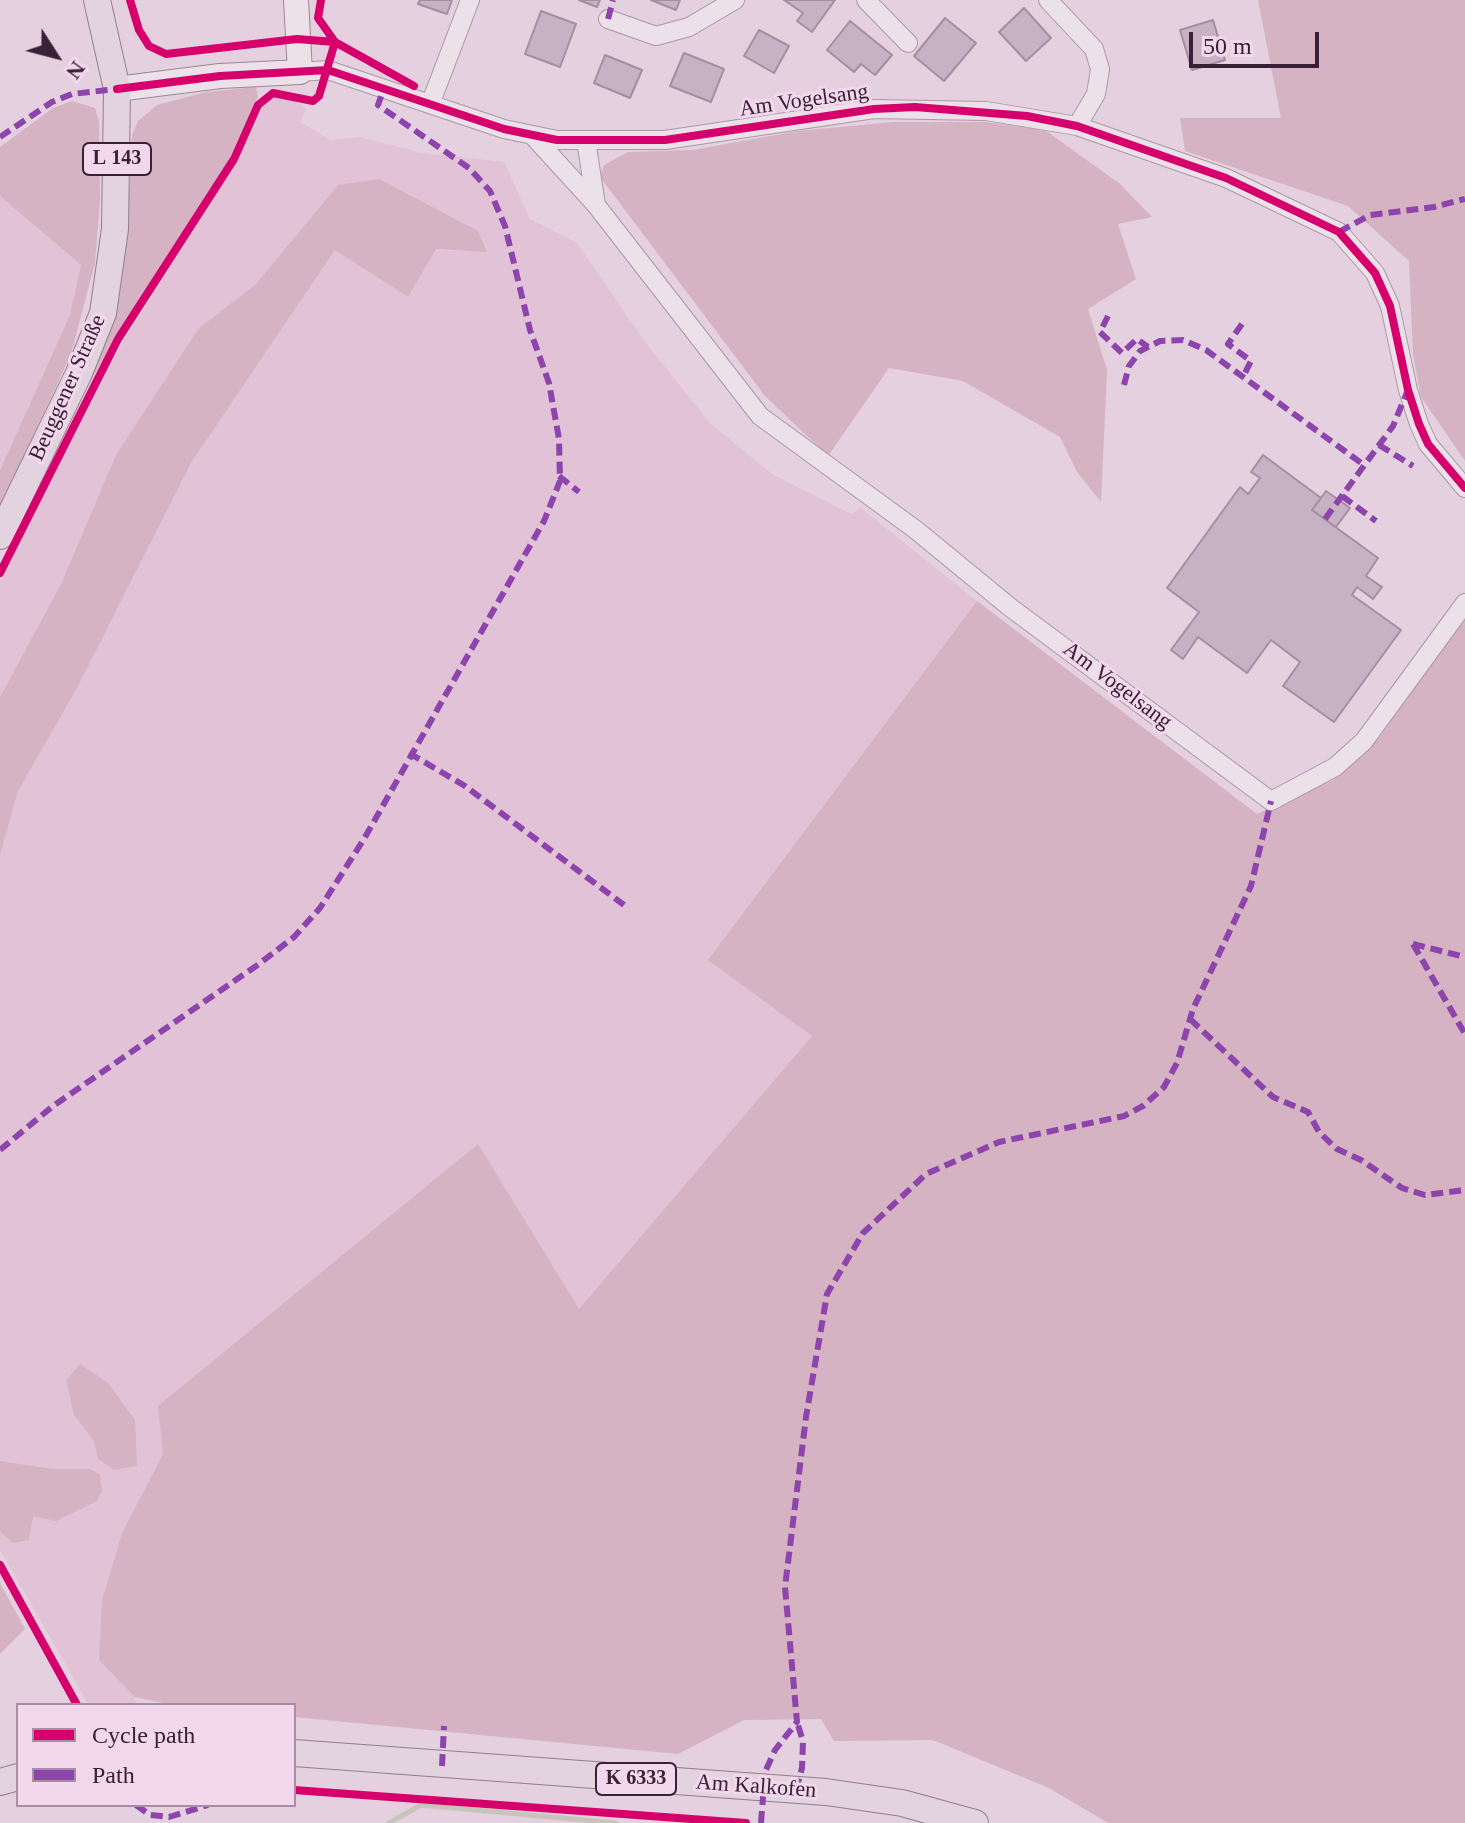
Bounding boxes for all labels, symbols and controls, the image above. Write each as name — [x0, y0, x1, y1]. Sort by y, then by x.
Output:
north arrow — [16, 16, 96, 96]
scale bar — [1193, 16, 1323, 66]
text: 50 m — [1203, 33, 1252, 59]
text: N — [61, 57, 91, 84]
street label: Am Vogelsang — [738, 79, 870, 123]
road number: L 143 — [83, 143, 151, 175]
street label: Beuggener Straße — [24, 311, 112, 465]
street label: Am Vogelsang — [1057, 636, 1177, 736]
legend — [16, 1703, 296, 1807]
text: Cycle path — [92, 1722, 195, 1748]
text: Path — [92, 1762, 135, 1788]
road number: K 6333 — [596, 1763, 676, 1795]
street label: Am Kalkofen — [695, 1770, 817, 1804]

